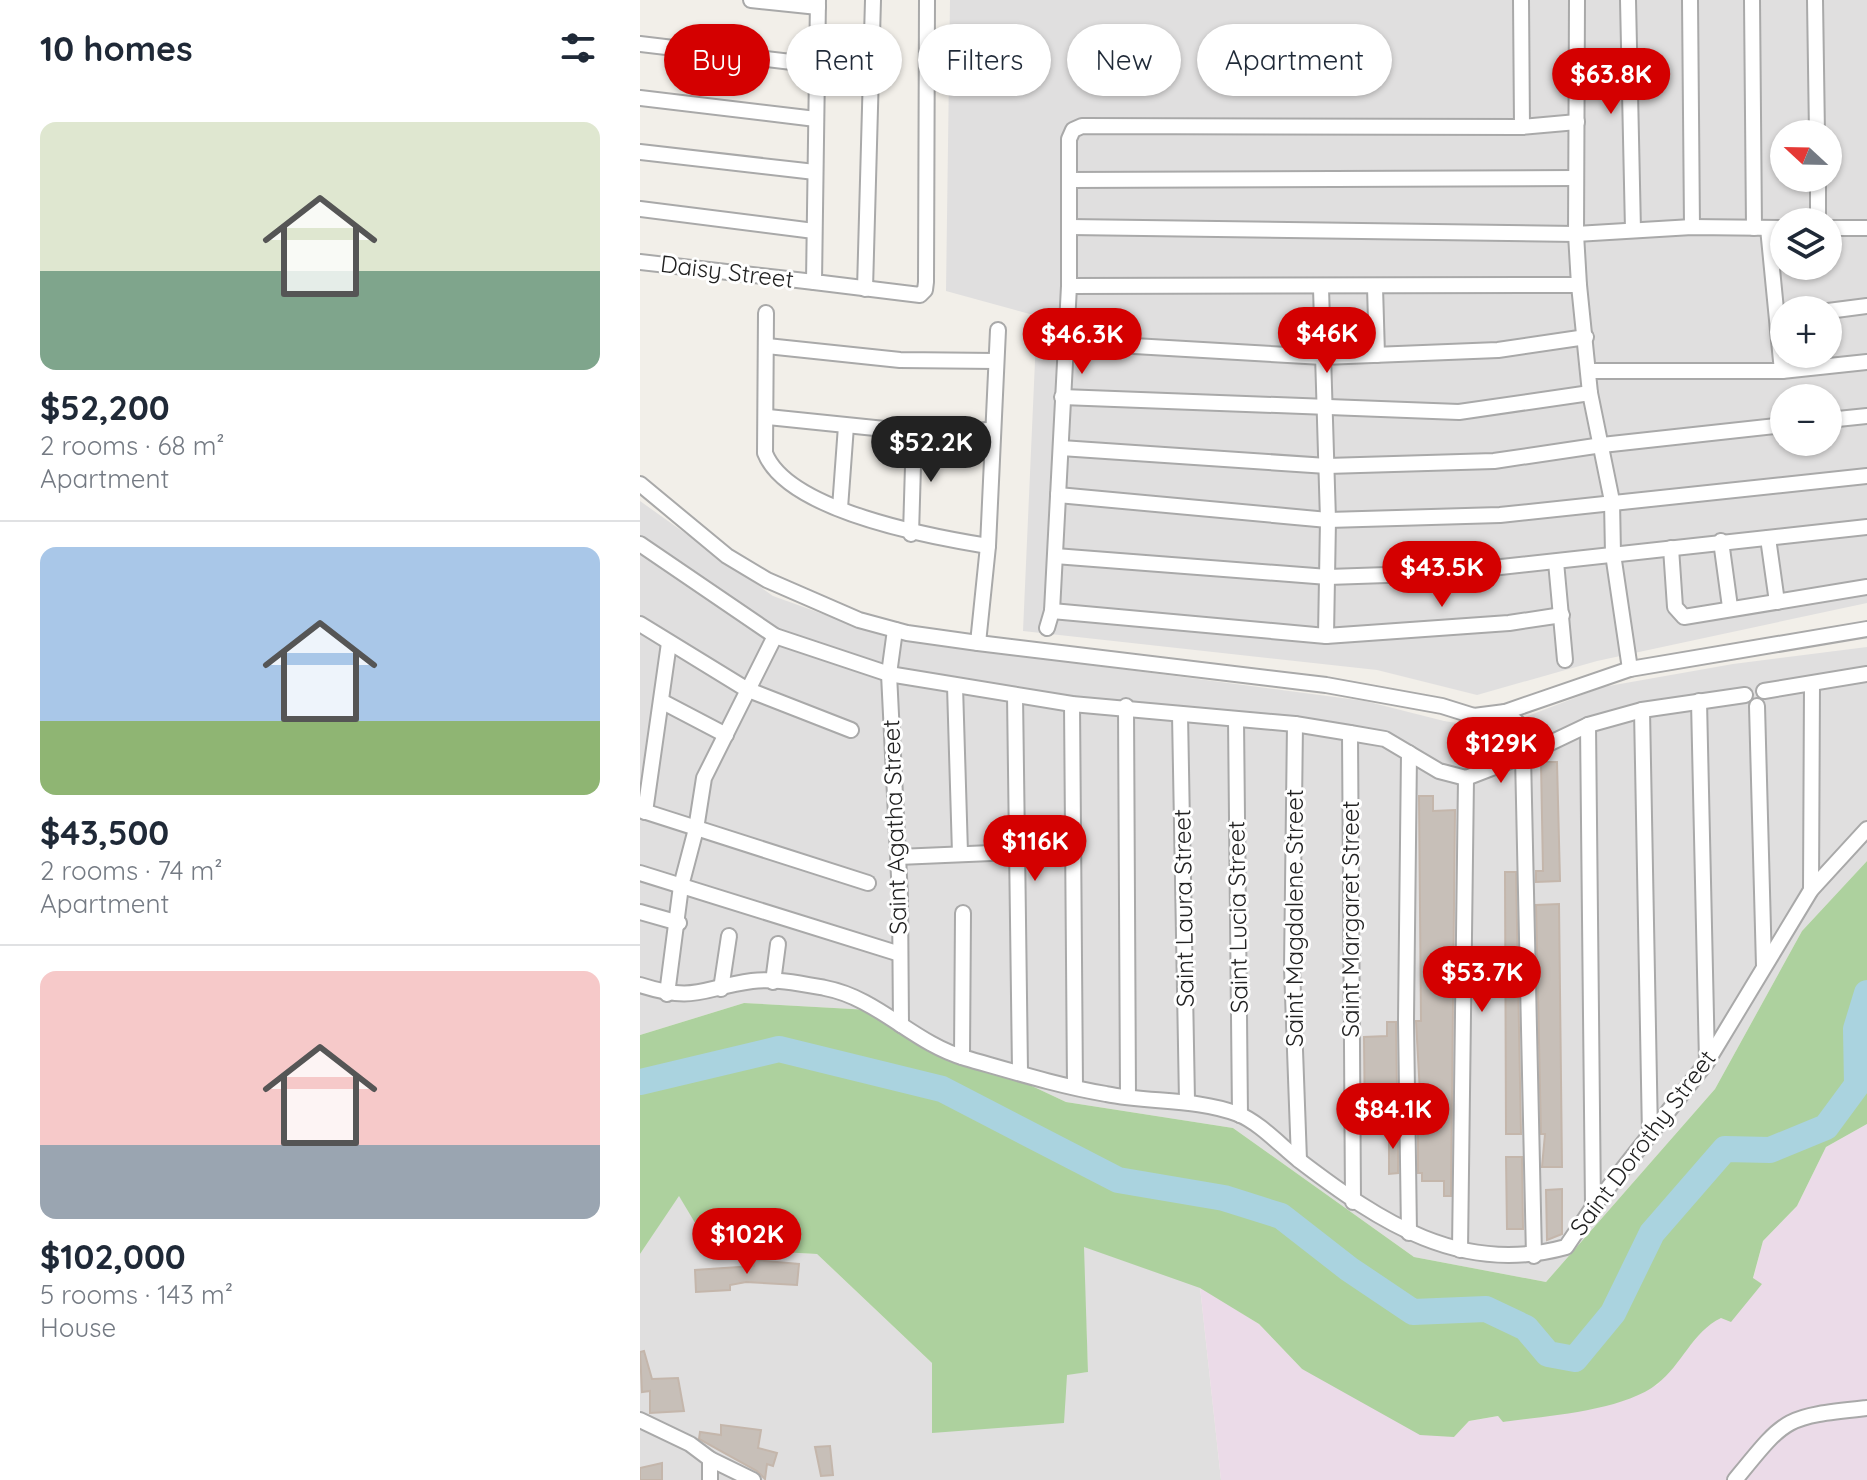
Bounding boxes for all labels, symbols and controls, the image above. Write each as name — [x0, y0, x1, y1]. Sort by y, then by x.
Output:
chip: Buy — [664, 24, 770, 96]
chip: Rent — [786, 24, 902, 96]
chip: Filters — [918, 24, 1051, 96]
chip: New — [1067, 24, 1181, 96]
chip: Apartment — [1197, 24, 1392, 96]
icon: filters — [556, 26, 600, 70]
text: 10 homes — [40, 27, 193, 70]
pin: $63.8K — [1546, 48, 1676, 116]
text: $63.8K — [1570, 57, 1652, 90]
north arrow — [1770, 120, 1842, 192]
map controls — [1770, 120, 1842, 456]
icon: home — [248, 174, 392, 318]
button: layers — [1770, 208, 1842, 280]
street label: Daisy Street — [659, 248, 795, 294]
button: + — [1770, 296, 1842, 368]
pin: $46K — [1280, 307, 1374, 375]
pin: $46.3K — [1017, 308, 1147, 376]
text: $46K — [1296, 316, 1358, 349]
text: $46.3K — [1041, 317, 1123, 350]
button: − — [1770, 384, 1842, 456]
text: $52,200 — [40, 386, 170, 429]
pin: $52.2K — [866, 416, 996, 484]
text: $52.2K — [889, 425, 973, 458]
text: 2 rooms · 68 m² — [40, 429, 225, 462]
text: Apartment — [40, 462, 169, 495]
pin: $43.5K — [1377, 541, 1507, 609]
text: $43.5K — [1400, 550, 1484, 583]
icon: home — [248, 599, 392, 743]
pin: $129K — [1445, 717, 1557, 785]
street label: Saint Agatha Street — [875, 719, 913, 935]
text: $129K — [1465, 726, 1537, 759]
street label: Saint Magdalene Street — [1279, 789, 1309, 1047]
street label: Saint Margaret Street — [1335, 801, 1365, 1037]
street label: Saint Laura Street — [1166, 809, 1200, 1007]
text: $43,500 — [40, 811, 169, 854]
pin: $116K — [979, 815, 1091, 883]
street label: Saint Lucia Street — [1220, 821, 1254, 1013]
text: $116K — [1001, 824, 1069, 857]
text: 2 rooms · 74 m² — [40, 854, 223, 887]
text: Apartment — [40, 887, 169, 920]
pin: $53.7K — [1417, 946, 1547, 1014]
text: $53.7K — [1441, 955, 1523, 988]
icon: home — [248, 1023, 392, 1167]
street label: Saint Dorothy Street — [1563, 1044, 1722, 1241]
pin: $84.1K — [1328, 1083, 1458, 1151]
text: $84.1K — [1354, 1092, 1432, 1125]
pin: $102K — [691, 1208, 803, 1276]
text: $102K — [710, 1217, 784, 1250]
text: $102,000 — [40, 1235, 186, 1278]
text: 5 rooms · 143 m² — [40, 1278, 233, 1311]
text: House — [40, 1311, 116, 1344]

